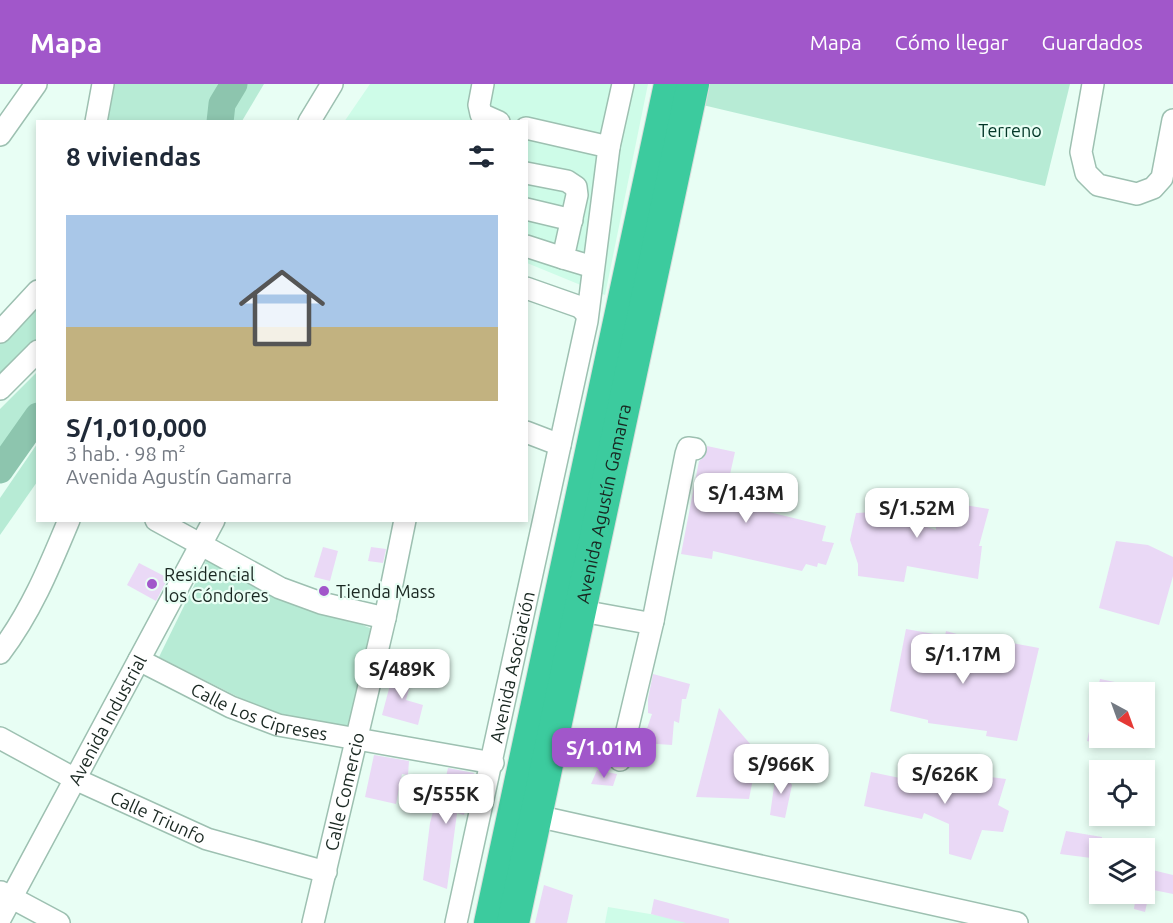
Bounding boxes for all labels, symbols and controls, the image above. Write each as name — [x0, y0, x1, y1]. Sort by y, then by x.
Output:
text: Mapa — [30, 27, 102, 58]
text: Mapa — [810, 30, 862, 54]
text: Cómo llegar — [895, 30, 1009, 54]
text: Guardados — [1042, 30, 1143, 54]
park label: Terreno — [978, 120, 1042, 140]
icon: filters — [465, 140, 498, 173]
text: 8 viviendas — [66, 142, 201, 171]
icon: home — [228, 254, 336, 362]
street label: Avenida Agustín Gamarra — [572, 402, 634, 605]
text: S/1,010,000 — [66, 413, 207, 442]
text: 3 hab. · 98 m² — [66, 442, 186, 465]
text: Avenida Agustín Gamarra — [66, 465, 292, 488]
pin: S/1.43M — [691, 473, 801, 524]
text: S/1.43M — [708, 481, 784, 504]
pin: S/1.52M — [862, 488, 972, 539]
text: S/1.52M — [879, 496, 955, 519]
place label: Residencial los Cóndores — [164, 564, 269, 605]
marker: Residencial los Cóndores — [145, 577, 159, 591]
place label: Tienda Mass — [336, 581, 436, 601]
marker: Tienda Mass — [317, 584, 331, 598]
street label: Avenida Asociación — [486, 589, 538, 745]
pin: S/1.17M — [908, 634, 1018, 685]
text: S/1.17M — [925, 642, 1001, 665]
pin: S/489K — [353, 649, 451, 700]
street label: Avenida Industrial — [64, 651, 150, 788]
text: S/489K — [369, 657, 435, 680]
street label: Calle Los Cipreses — [188, 678, 329, 744]
north arrow — [1089, 682, 1155, 748]
map controls — [1089, 682, 1155, 904]
pin: S/1.01M — [549, 728, 659, 779]
street label: Calle Comercio — [320, 730, 368, 853]
text: S/1.01M — [566, 736, 642, 759]
pin: S/966K — [732, 744, 830, 795]
text: S/966K — [748, 752, 814, 775]
pin: S/626K — [896, 754, 994, 805]
button: locate — [1089, 760, 1155, 826]
text: S/626K — [912, 762, 978, 785]
pin: S/555K — [397, 774, 495, 825]
text: S/555K — [413, 782, 479, 805]
street label: Calle Triunfo — [108, 787, 209, 847]
button: layers — [1089, 838, 1155, 904]

